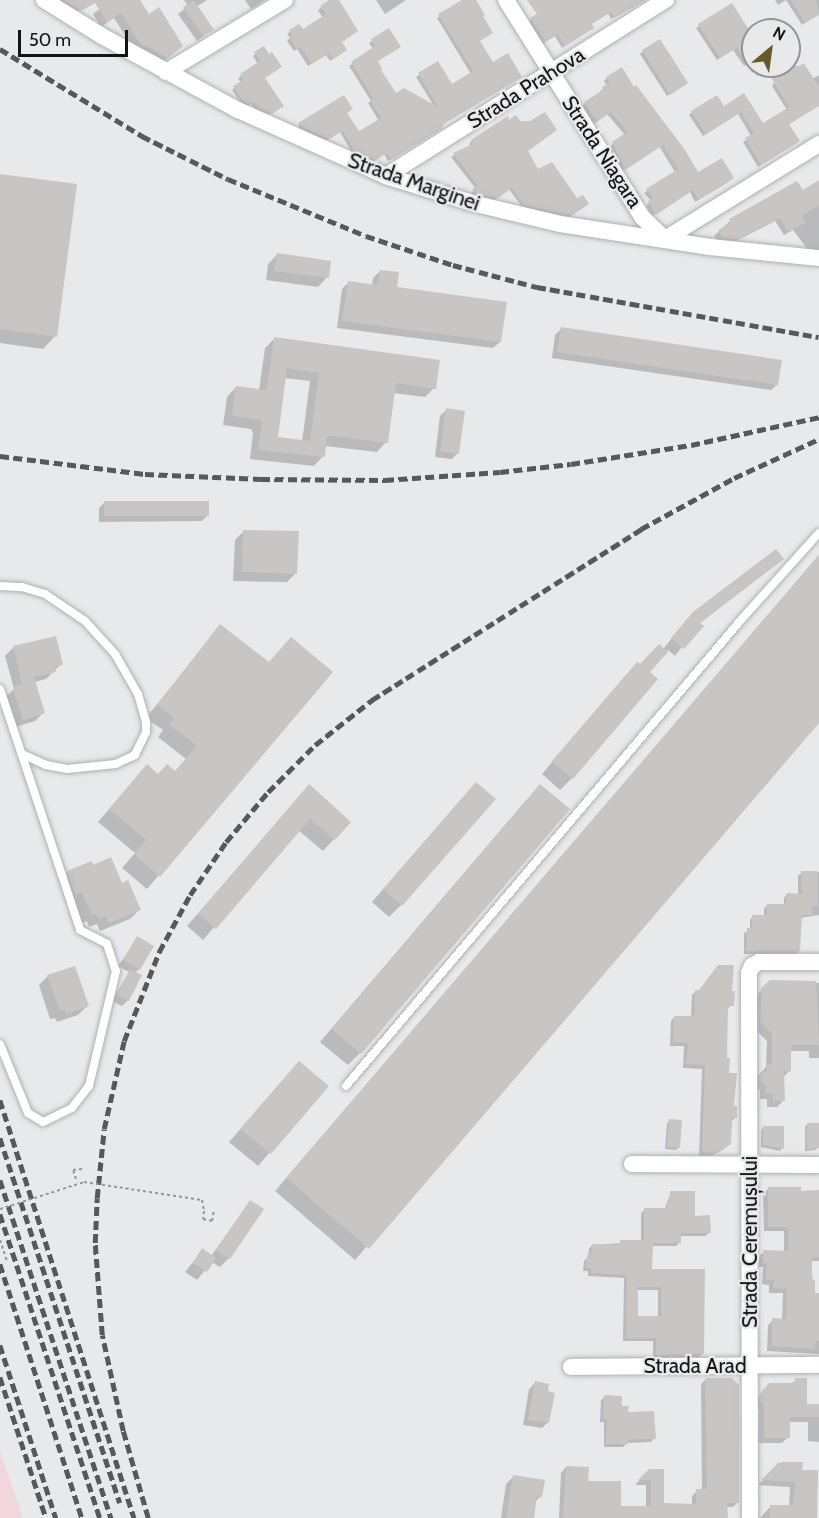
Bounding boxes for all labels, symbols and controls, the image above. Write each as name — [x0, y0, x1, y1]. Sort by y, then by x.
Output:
scale bar — [21, 18, 130, 56]
north arrow — [741, 18, 801, 78]
text: N — [769, 23, 789, 45]
text: 50 m — [29, 29, 71, 51]
street label: Strada Prahova — [463, 42, 589, 134]
street label: Strada Niagara — [556, 91, 648, 213]
street label: Strada Marginei — [345, 148, 483, 216]
street label: Strada Ceremușului — [737, 1156, 763, 1328]
street label: Strada Arad — [643, 1353, 747, 1379]

